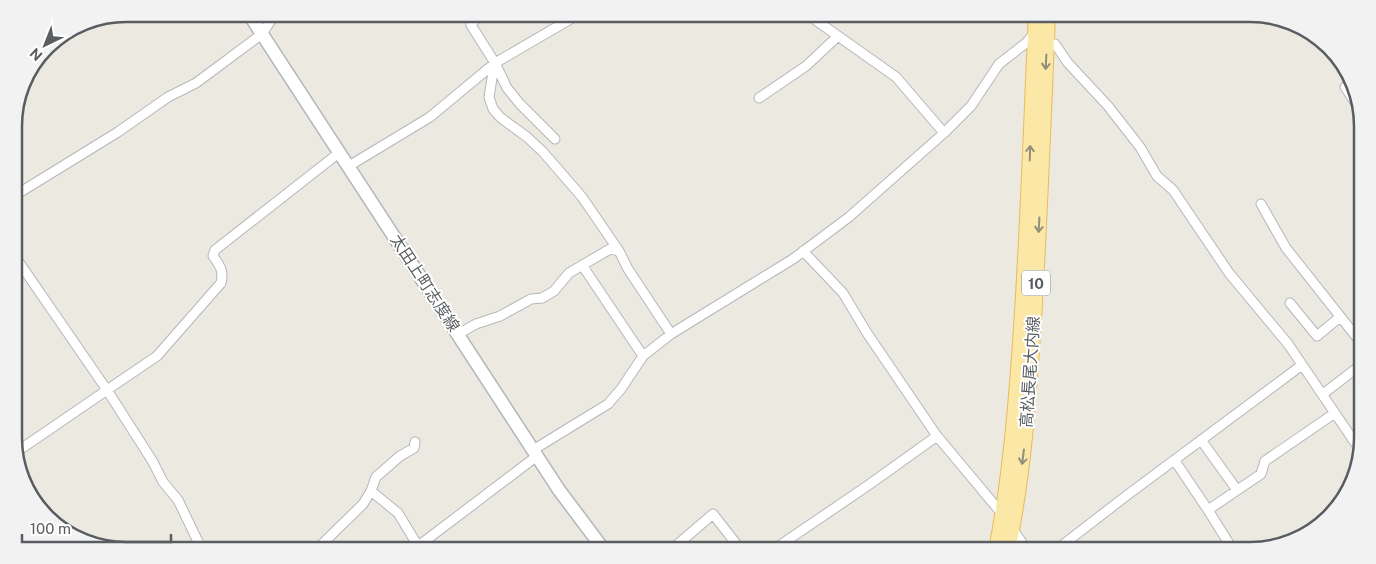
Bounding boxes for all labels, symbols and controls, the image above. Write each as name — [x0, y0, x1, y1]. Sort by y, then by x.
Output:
north arrow — [20, 20, 70, 70]
text: N — [27, 45, 46, 64]
one-way arrow — [1042, 54, 1051, 70]
one-way arrow — [1025, 145, 1034, 161]
one-way arrow — [1034, 216, 1044, 233]
street label: 太田上町志度線 — [387, 231, 463, 335]
road number: 10 — [1022, 270, 1050, 296]
street label: 高松長尾大内線 — [1017, 315, 1043, 429]
one-way arrow — [1018, 448, 1028, 464]
scale bar — [22, 512, 171, 544]
text: 100 m — [30, 520, 71, 537]

